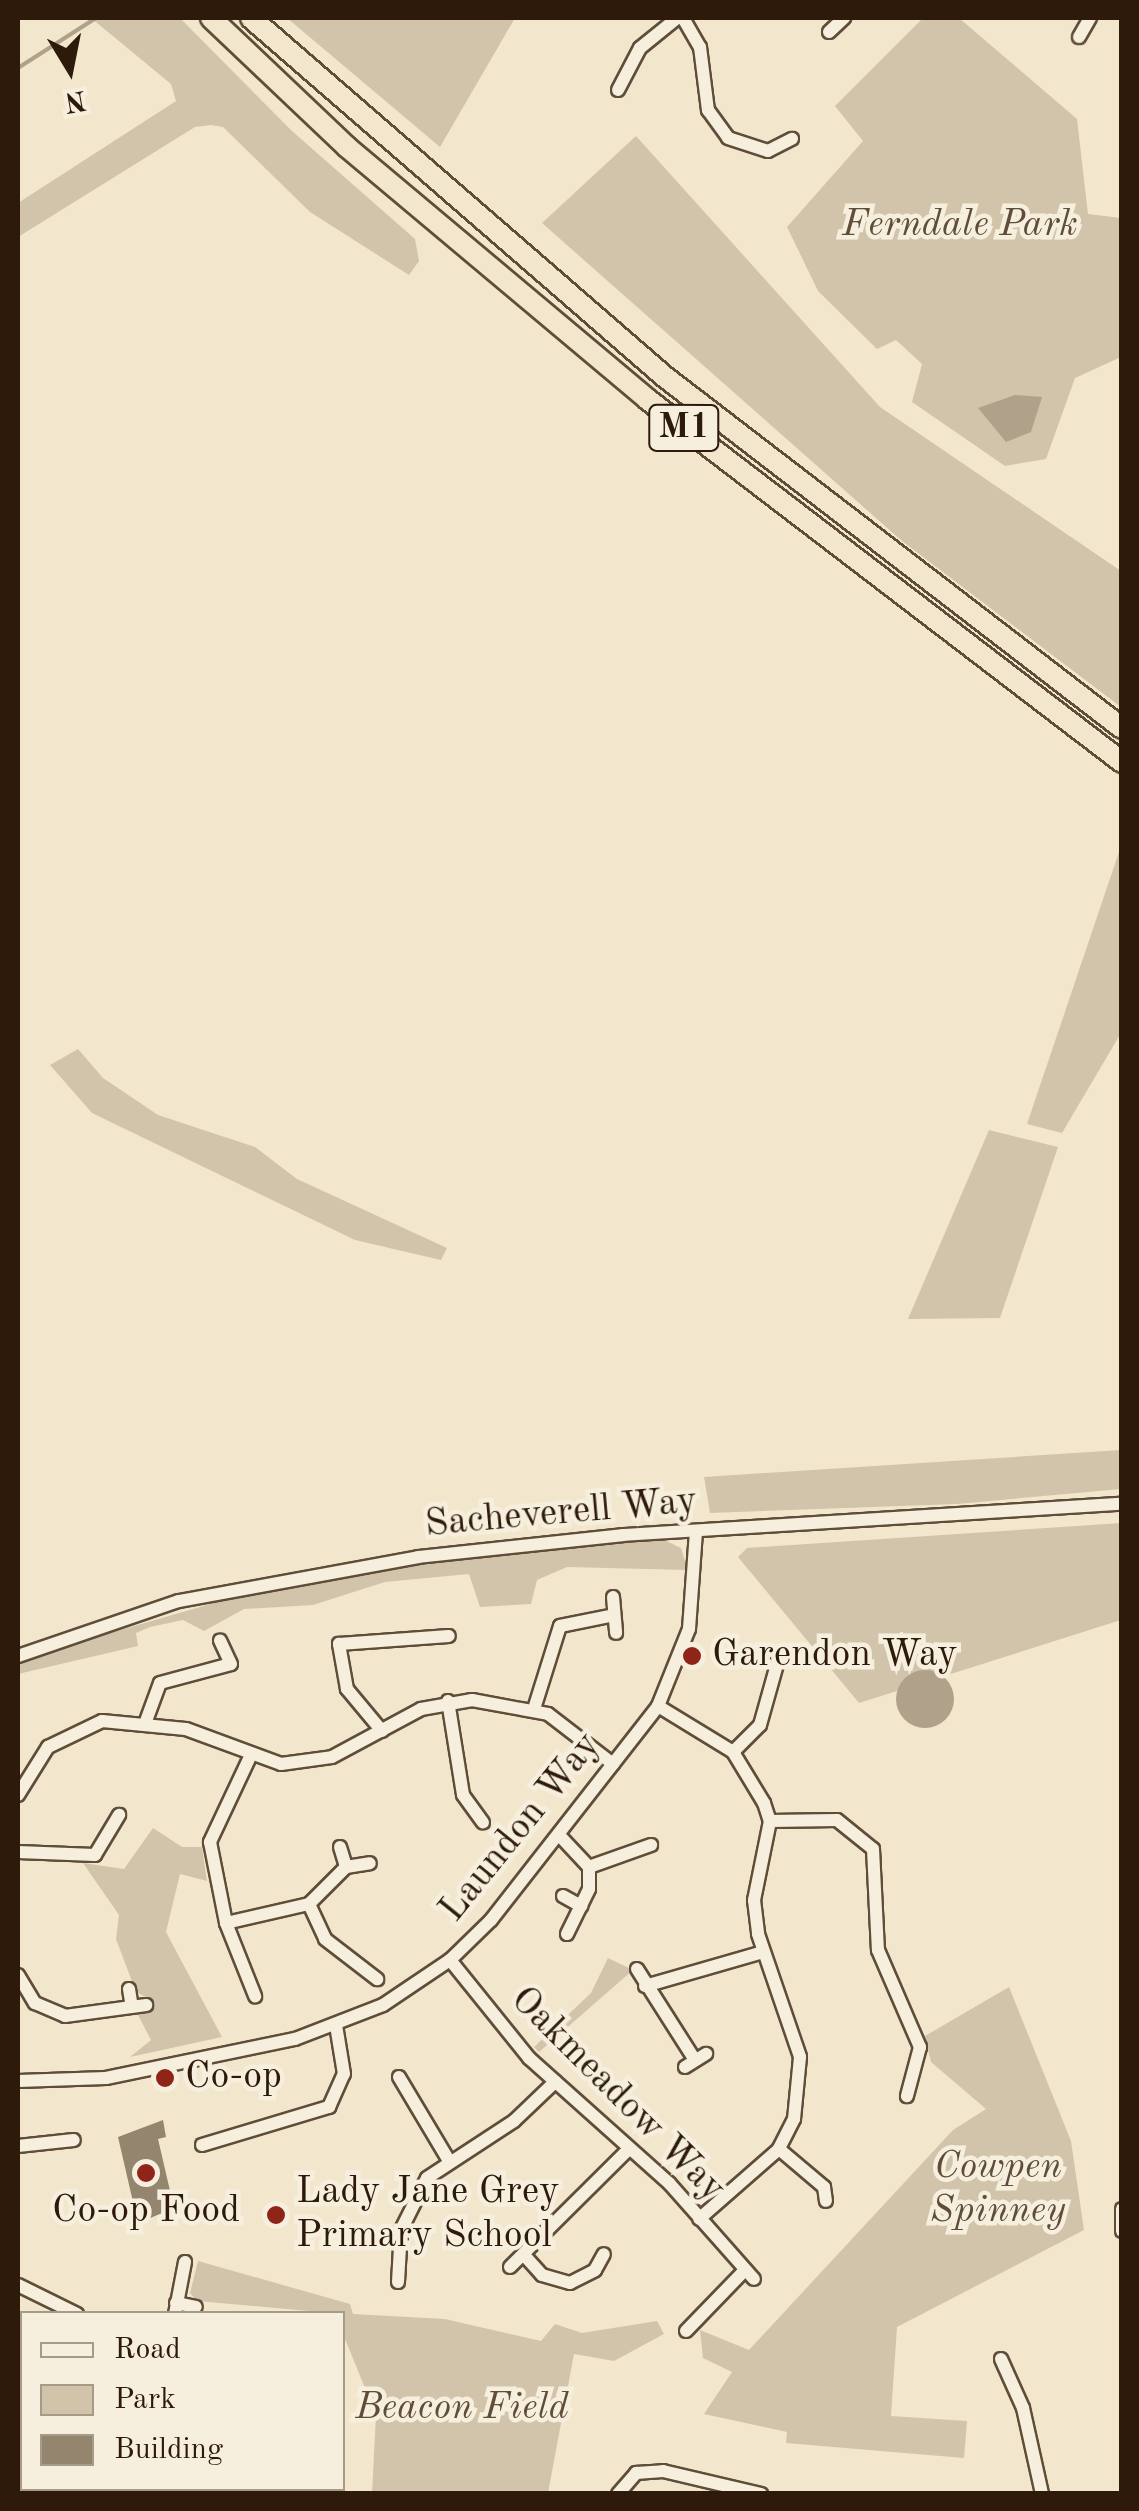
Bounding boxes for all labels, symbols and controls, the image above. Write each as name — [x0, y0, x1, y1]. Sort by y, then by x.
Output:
north arrow — [20, 20, 120, 120]
text: N — [62, 84, 88, 115]
park label: Ferndale Park — [842, 203, 1078, 249]
road number: M1 — [646, 398, 722, 458]
street label: Sacheverell Way — [423, 1479, 699, 1549]
place label: Garendon Way — [712, 1633, 957, 1679]
marker: Garendon Way — [681, 1645, 703, 1667]
street label: Laundon Way — [431, 1724, 611, 1932]
street label: Oakmeadow Way — [500, 1978, 734, 2212]
place label: Co-op — [185, 2055, 282, 2101]
marker: Co-op — [154, 2067, 176, 2089]
park label: Cowpen Spinney — [930, 2145, 1066, 2234]
marker: Co-op Food — [135, 2162, 157, 2184]
place label: Lady Jane Grey Primary School — [296, 2170, 559, 2260]
place label: Co-op Food — [52, 2189, 240, 2235]
marker: Lady Jane Grey Primary School — [265, 2204, 287, 2226]
legend — [20, 2311, 345, 2491]
text: Road — [114, 2335, 181, 2365]
text: Park — [114, 2385, 176, 2415]
park label: Beacon Field — [355, 2386, 569, 2432]
text: Building — [114, 2435, 223, 2465]

